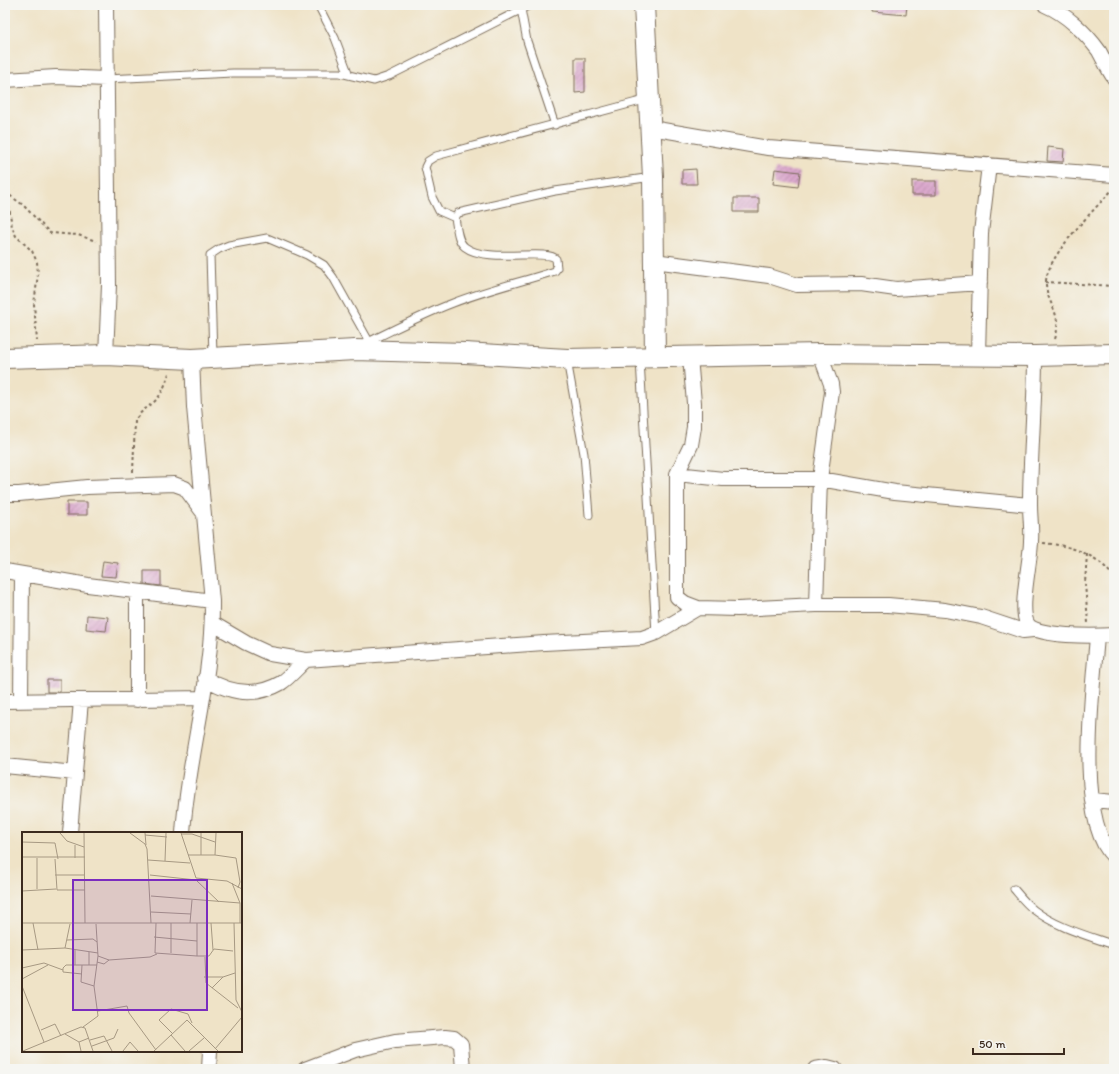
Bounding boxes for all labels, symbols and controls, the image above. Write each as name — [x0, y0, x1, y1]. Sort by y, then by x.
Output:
inset map — [22, 832, 242, 1052]
scale bar — [973, 1030, 1064, 1056]
text: 50 m — [979, 1037, 1005, 1051]

